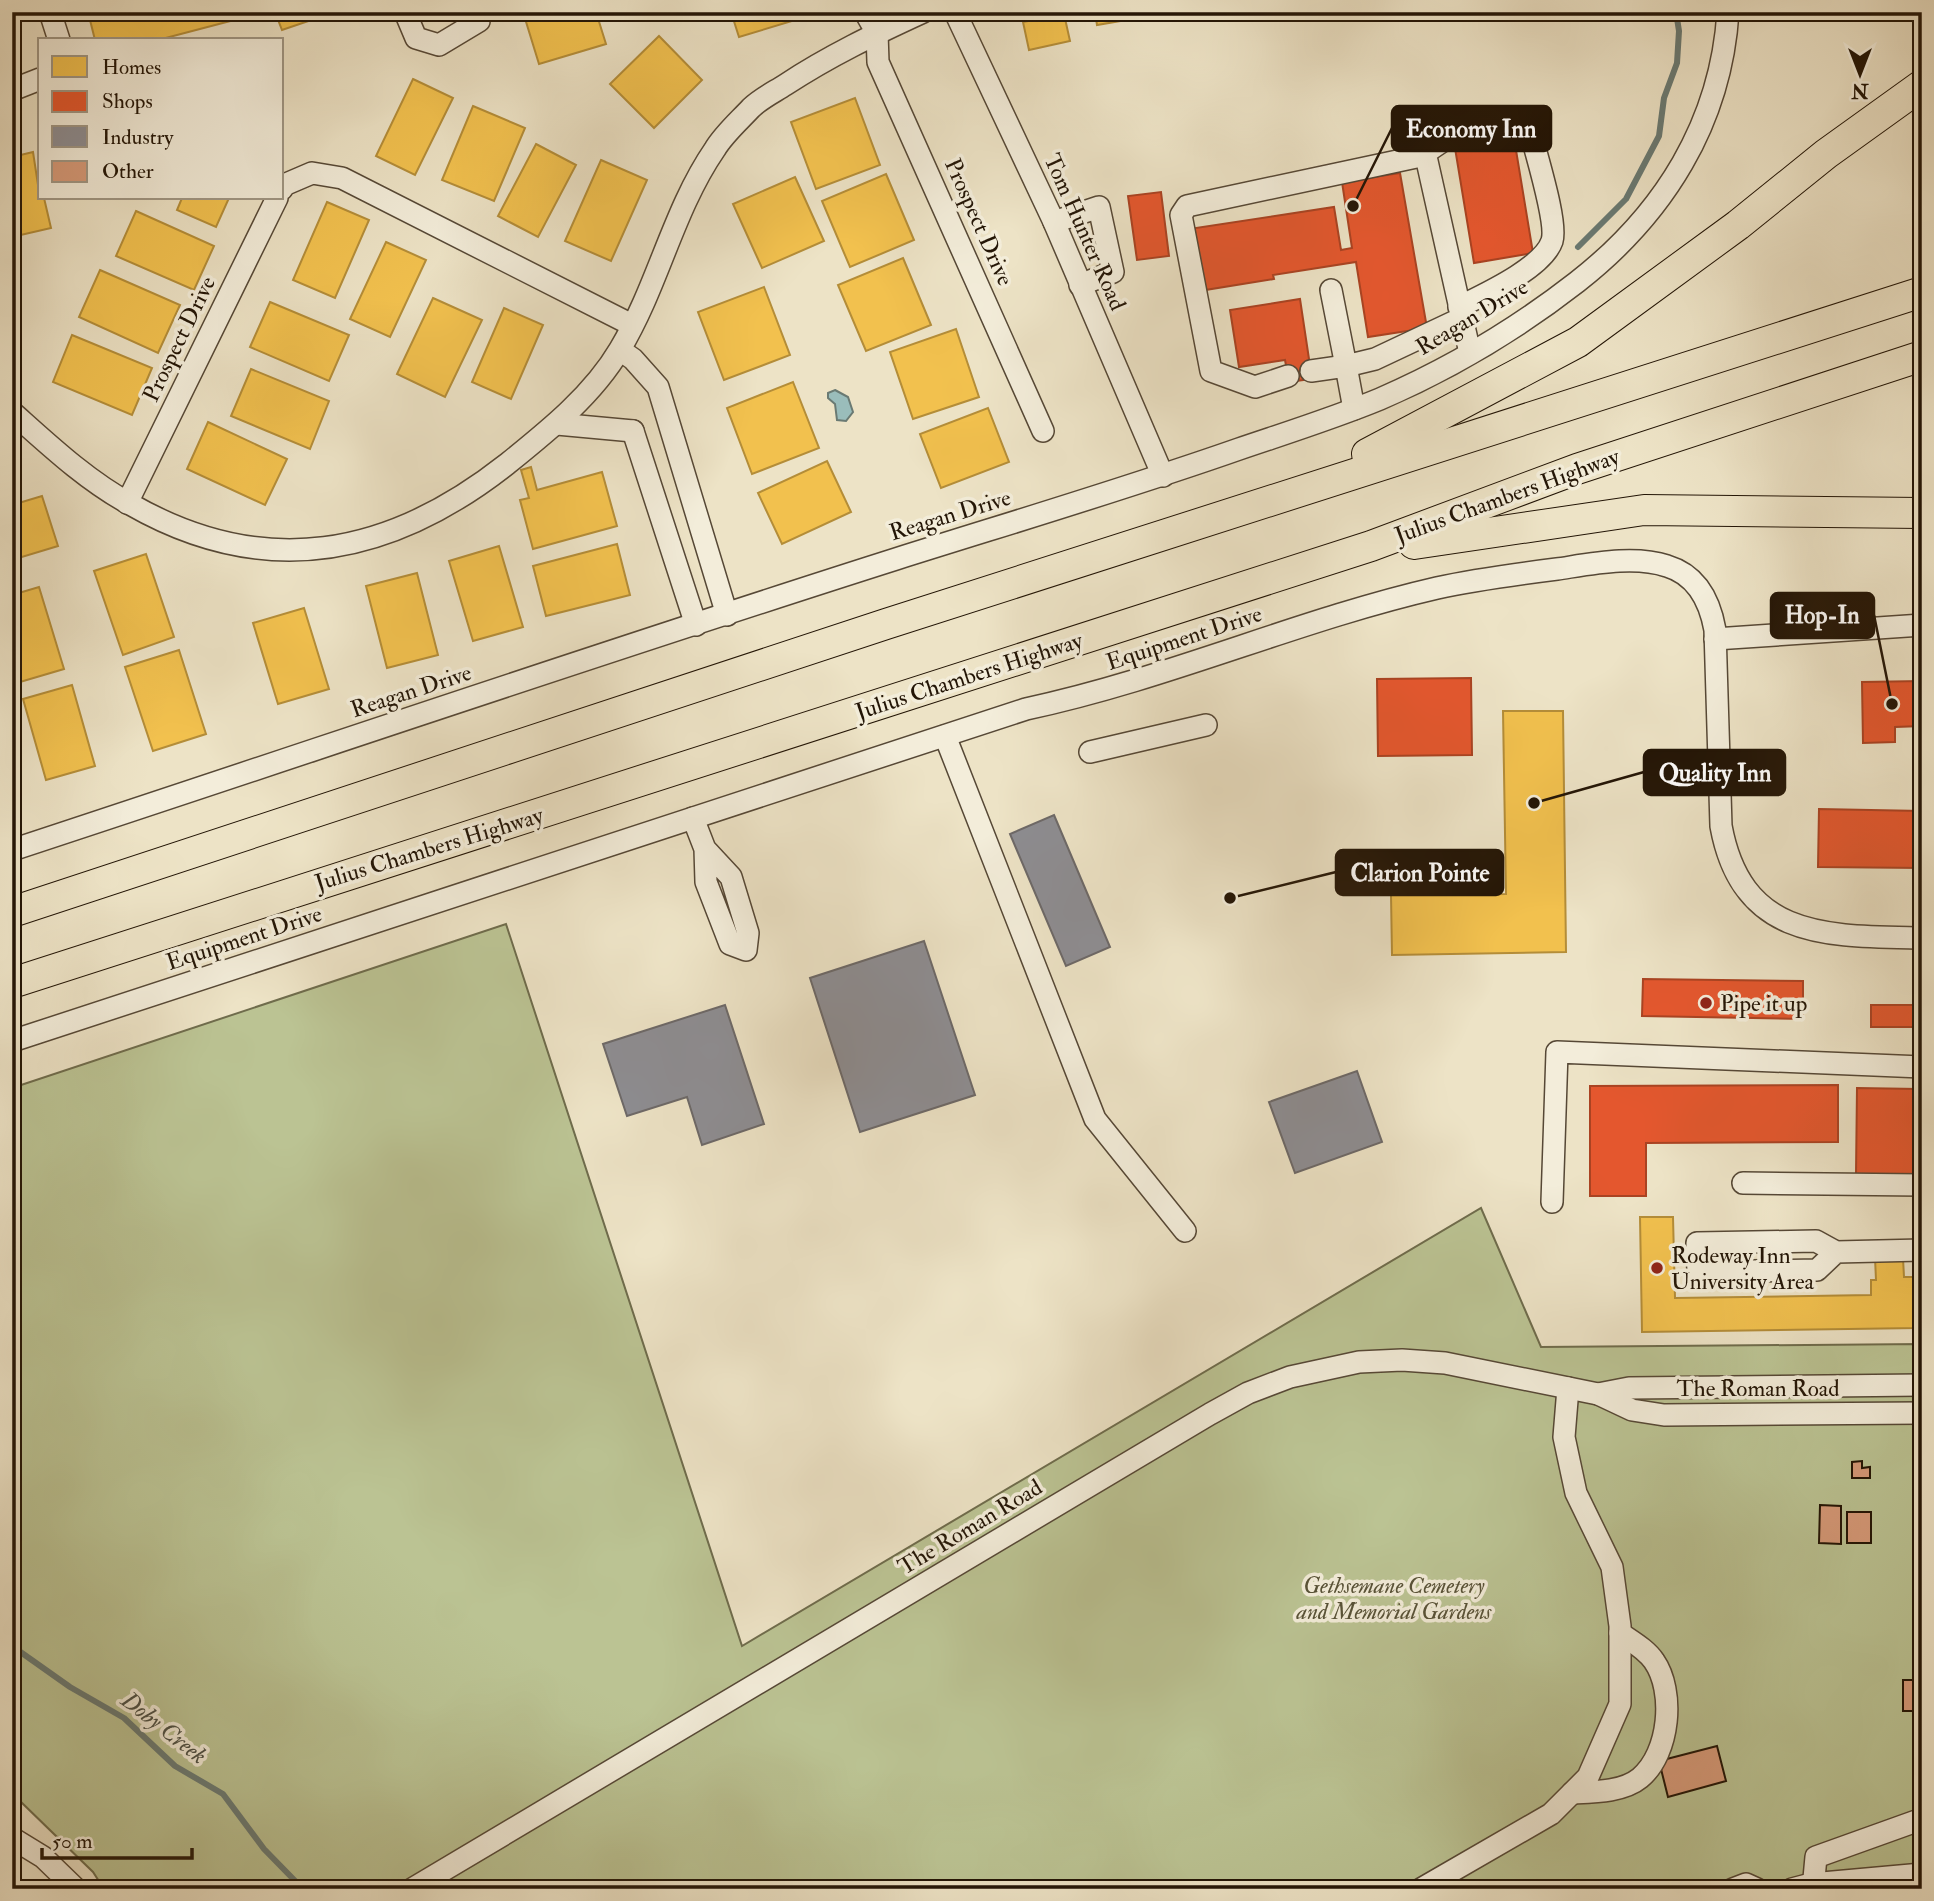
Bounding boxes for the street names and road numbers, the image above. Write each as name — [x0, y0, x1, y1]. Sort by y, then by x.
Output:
street label: Tom Hunter Road — [1037, 149, 1133, 315]
street label: Prospect Drive — [937, 154, 1020, 291]
street label: Prospect Drive — [136, 271, 223, 407]
street label: Reagan Drive — [1411, 272, 1534, 362]
street label: Julius Chambers Highway — [1390, 442, 1624, 551]
street label: Reagan Drive — [886, 483, 1015, 547]
street label: Equipment Drive — [1102, 599, 1266, 678]
street label: Julius Chambers Highway — [851, 625, 1087, 727]
street label: Reagan Drive — [347, 658, 476, 724]
street label: Julius Chambers Highway — [310, 800, 547, 898]
street label: Equipment Drive — [162, 899, 326, 978]
street label: The Roman Road — [1677, 1374, 1839, 1403]
street label: The Roman Road — [893, 1473, 1047, 1581]

